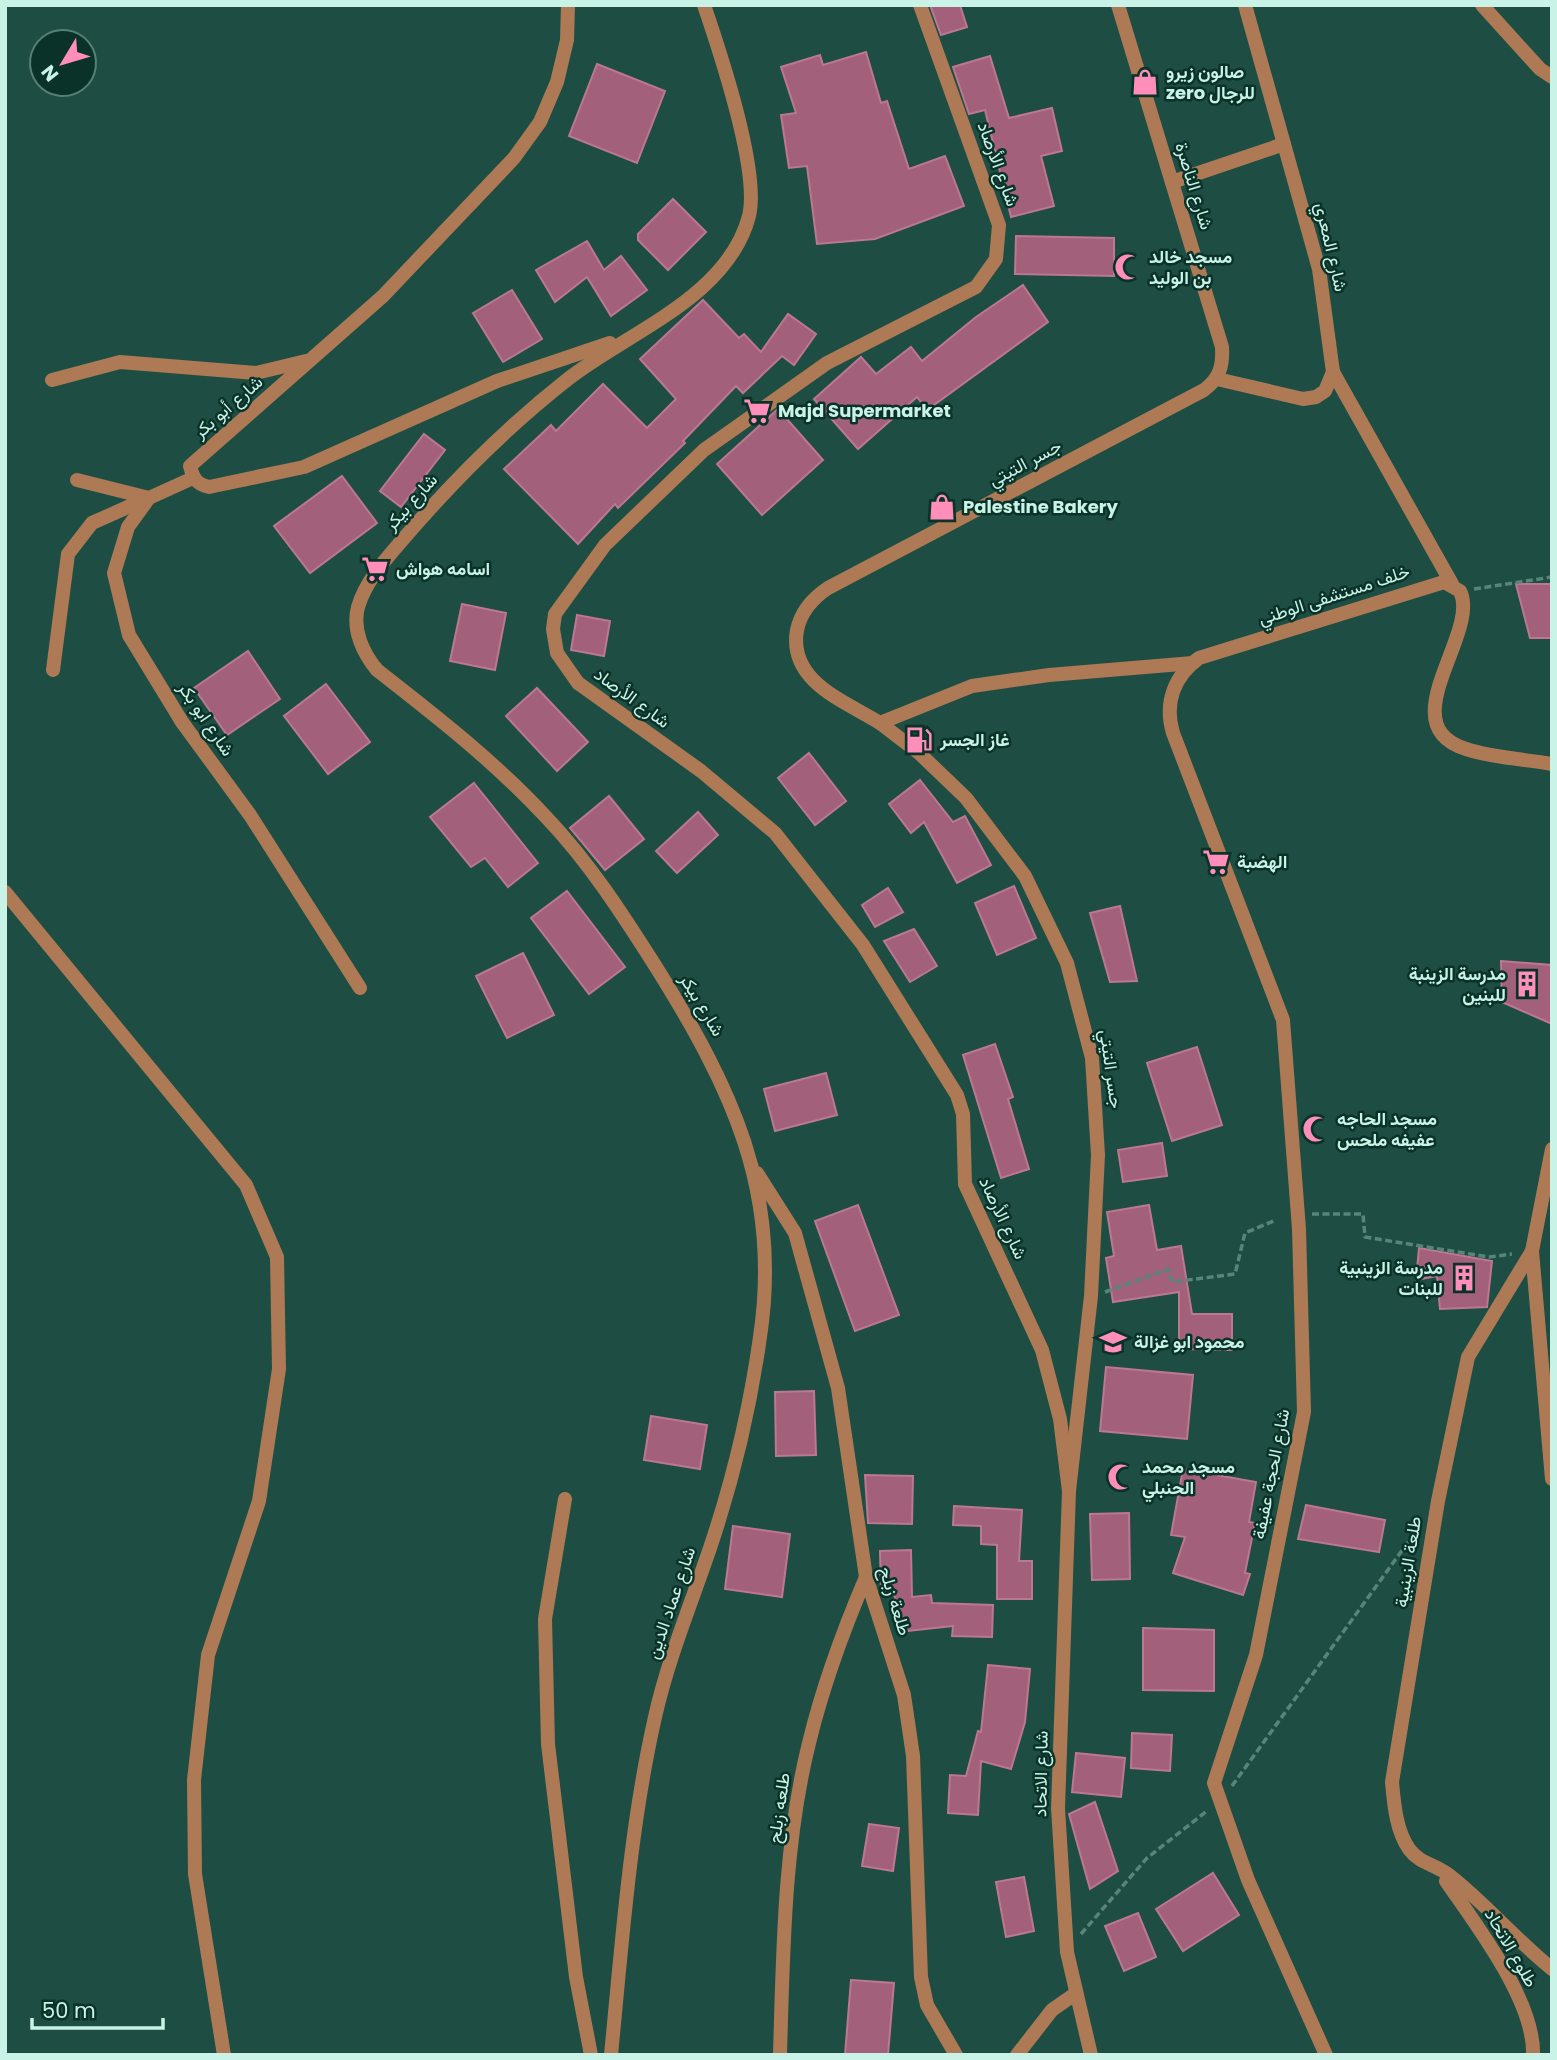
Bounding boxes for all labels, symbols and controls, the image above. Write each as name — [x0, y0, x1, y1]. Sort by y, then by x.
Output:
north arrow — [28, 28, 98, 98]
text: N — [35, 59, 65, 87]
place label: صالون زيرو zero للرجال — [1166, 59, 1255, 105]
shop icon: صالون زيرو zero للرجال — [1130, 67, 1160, 97]
street label: شارع الأرصاد — [972, 118, 1025, 210]
street label: شارع الناصرة — [1169, 139, 1220, 233]
street label: شارع المعري — [1306, 200, 1354, 295]
place label: مسجد خالد بن الوليد — [1149, 244, 1232, 290]
mosque icon: مسجد خالد بن الوليد — [1113, 252, 1143, 282]
street label: شارع أبو بكر — [187, 369, 268, 445]
supermarket icon: Majd Supermarket — [742, 396, 772, 426]
place label: Majd Supermarket — [778, 398, 951, 423]
street label: جسر التيتي — [984, 433, 1067, 495]
street label: شارع بيكر — [378, 468, 443, 536]
shop icon: Palestine Bakery — [927, 492, 957, 522]
place label: Palestine Bakery — [963, 494, 1119, 519]
supermarket icon: اسامه هواش — [360, 554, 390, 584]
place label: اسامه هواش — [396, 556, 490, 581]
street label: خلف مستشفى الوطني — [1255, 558, 1414, 634]
street label: شارع الأرصاد — [589, 661, 675, 734]
street label: شارع ابو بكر — [172, 676, 240, 761]
fuel station icon: غاز الجسر — [904, 725, 934, 755]
place label: غاز الجسر — [939, 727, 1010, 752]
supermarket icon: الهضبة — [1201, 847, 1231, 877]
place label: الهضبة — [1237, 849, 1287, 874]
place label: مدرسة الزينبة للبنين — [1409, 961, 1506, 1007]
street label: شارع بيكر — [673, 968, 731, 1041]
building icon: مدرسة الزينبة للبنين — [1512, 969, 1542, 999]
street label: جسر التيتي — [1091, 1028, 1129, 1110]
place label: مسجد الحاجه عفيفه ملحس — [1337, 1106, 1437, 1152]
mosque icon: مسجد الحاجه عفيفه ملحس — [1301, 1114, 1331, 1144]
street label: شارع الأرصاد — [973, 1172, 1033, 1263]
place label: مدرسة الزينبية للبنات — [1339, 1255, 1443, 1301]
building icon: مدرسة الزينبية للبنات — [1449, 1263, 1479, 1293]
school or university icon: محمود ابو غزالة — [1098, 1327, 1128, 1357]
place label: محمود ابو غزالة — [1134, 1329, 1245, 1354]
street label: شارع الحجة عفيفة — [1246, 1407, 1295, 1541]
place label: مسجد محمد الحنبلي — [1142, 1454, 1235, 1503]
mosque icon: مسجد محمد الحنبلي — [1106, 1462, 1136, 1492]
street label: طلعة الزينبية — [1388, 1515, 1427, 1609]
street label: شارع عماد الدين — [640, 1543, 701, 1662]
street label: طلعة زبلح — [873, 1563, 918, 1638]
street label: شارع الاتحاد — [1027, 1731, 1054, 1817]
street label: طلعه زبلح — [761, 1771, 796, 1845]
street label: طلوع الاتحاد — [1479, 1904, 1544, 1992]
scale bar — [32, 1986, 163, 2030]
text: 50 m — [42, 1996, 96, 2025]

